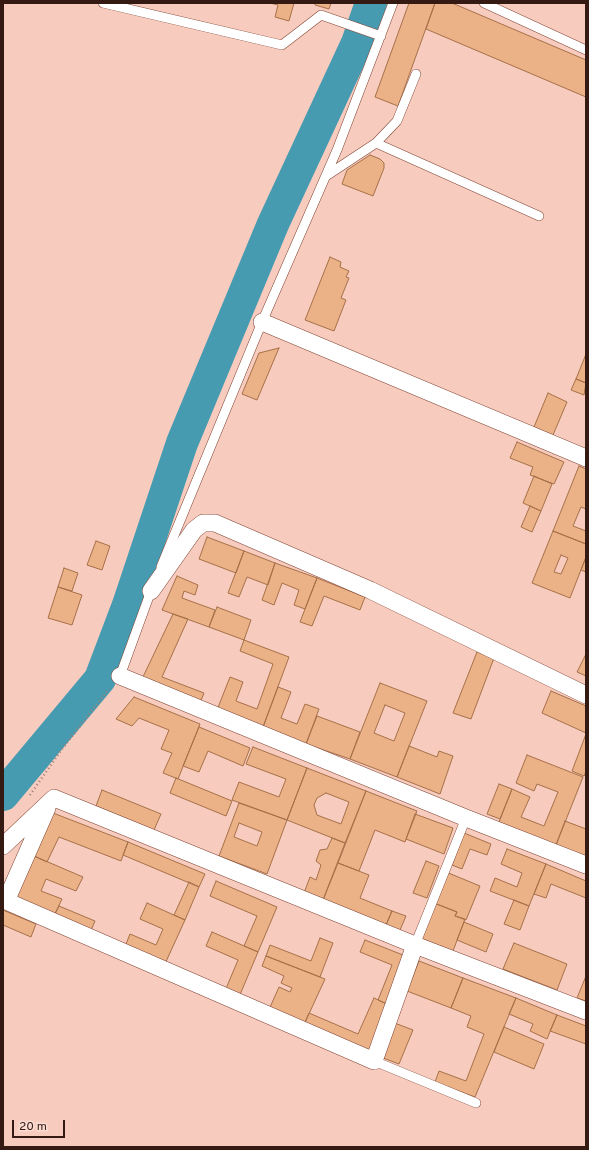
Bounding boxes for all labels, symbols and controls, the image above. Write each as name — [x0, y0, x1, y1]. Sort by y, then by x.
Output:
scale bar — [14, 1112, 67, 1138]
text: 20 m — [19, 1119, 47, 1135]

